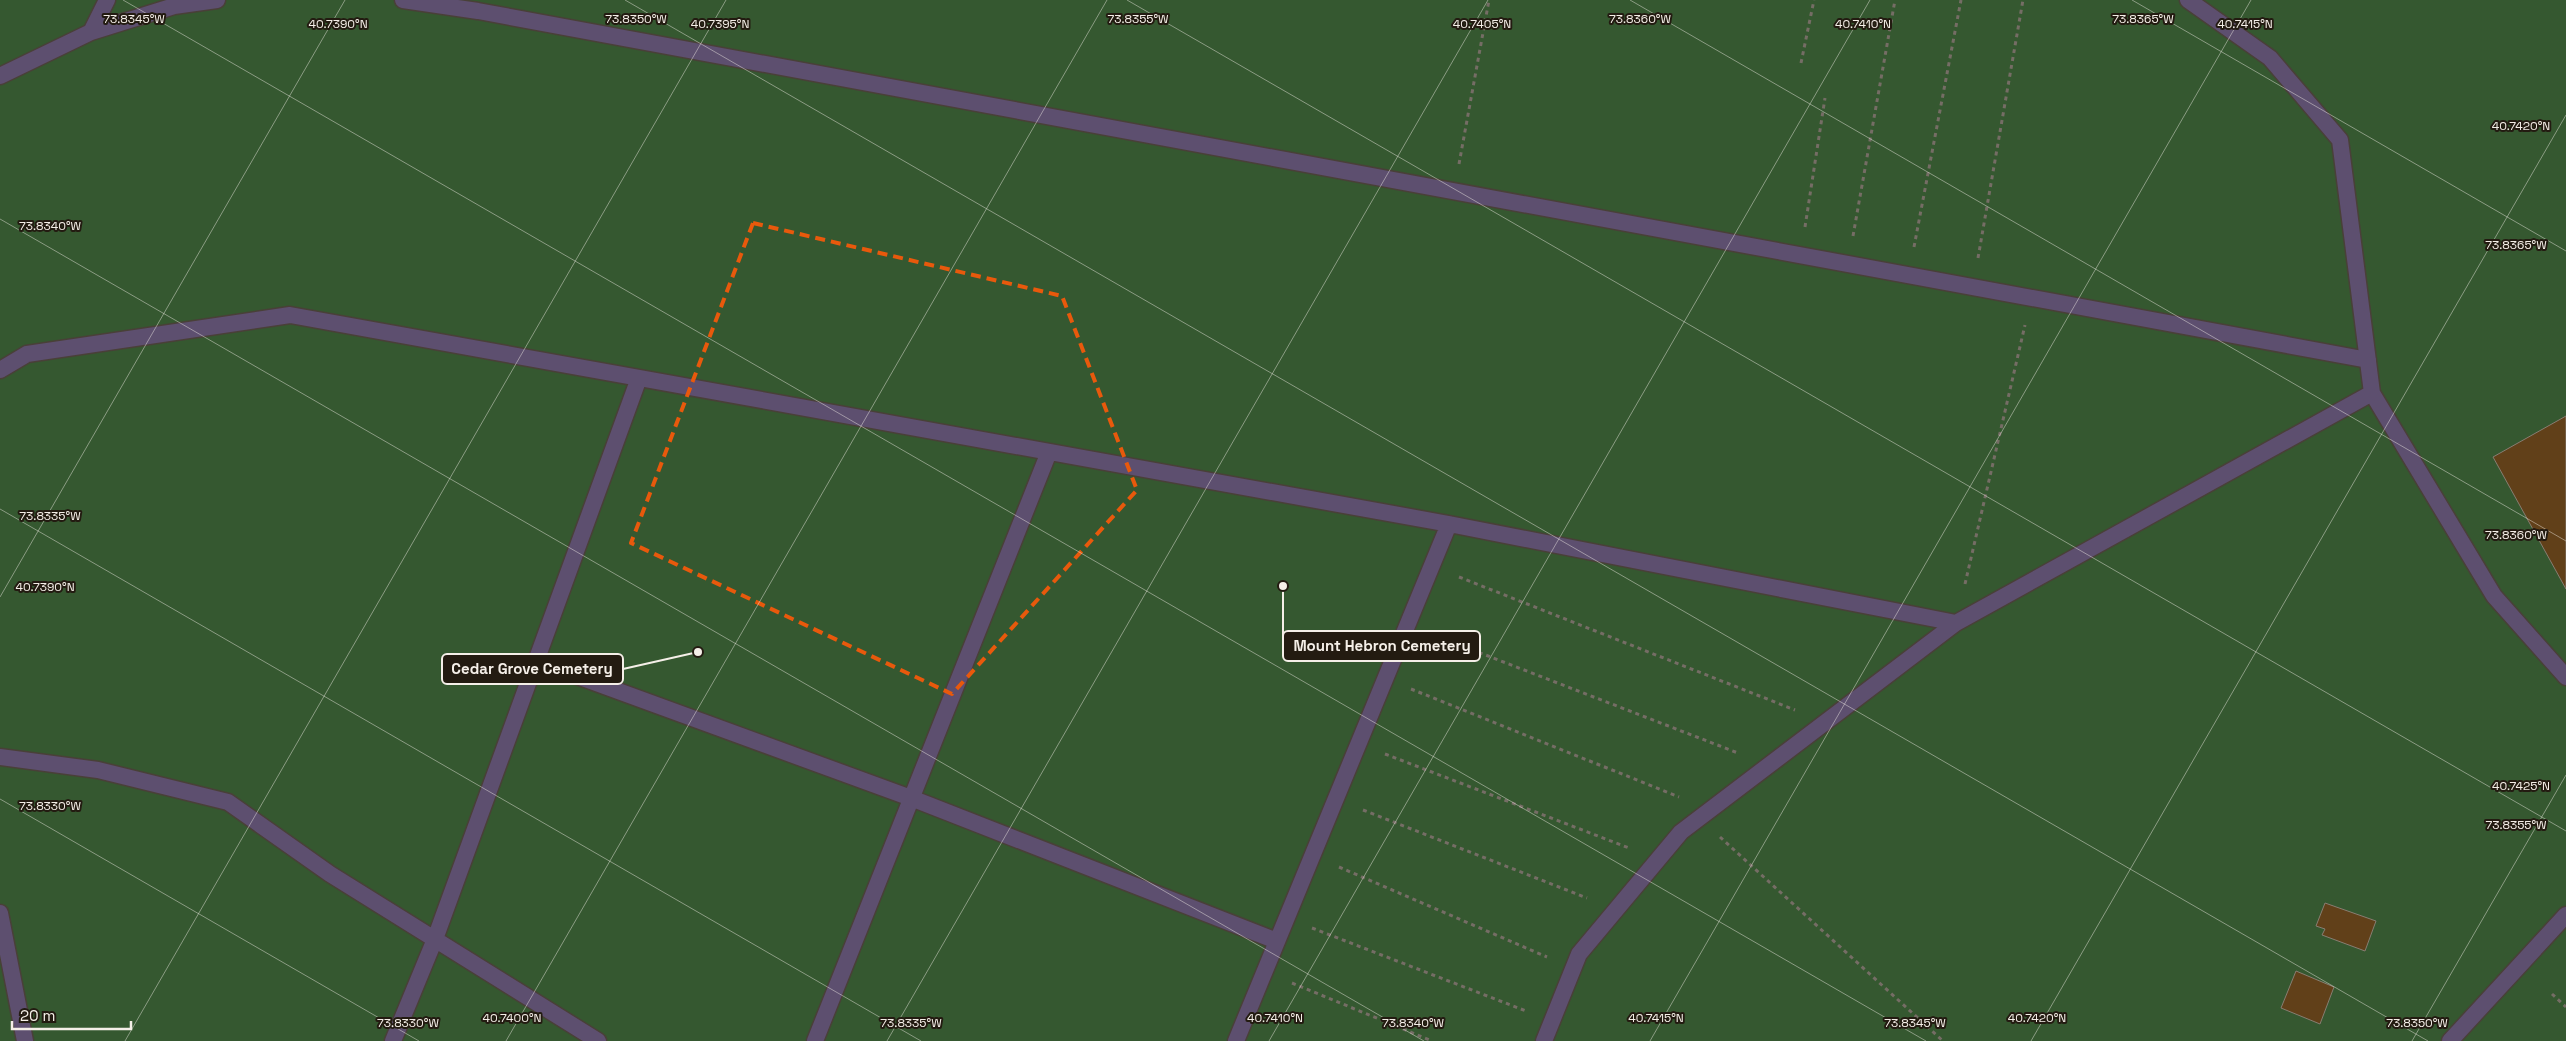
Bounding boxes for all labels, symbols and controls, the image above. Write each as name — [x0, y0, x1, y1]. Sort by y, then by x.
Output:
text: 73.8345°W — [103, 11, 165, 27]
text: 73.8350°W — [605, 11, 667, 27]
text: 73.8355°W — [1107, 11, 1169, 27]
text: 73.8360°W — [1609, 11, 1671, 27]
text: 73.8365°W — [2112, 11, 2174, 27]
text: 40.7390°N — [308, 16, 368, 32]
text: 40.7395°N — [691, 16, 749, 32]
text: 40.7405°N — [1453, 16, 1511, 32]
text: 40.7410°N — [1835, 16, 1891, 32]
text: 40.7415°N — [2217, 16, 2273, 32]
text: 40.7420°N — [2492, 118, 2550, 134]
text: 73.8340°W — [19, 218, 82, 234]
text: 73.8365°W — [2485, 237, 2547, 253]
text: 73.8335°W — [19, 508, 81, 524]
text: 73.8360°W — [2485, 527, 2547, 543]
text: 40.7390°N — [15, 579, 75, 595]
callout: Mount Hebron Cemetery — [1283, 631, 1480, 661]
text: Mount Hebron Cemetery — [1293, 636, 1471, 655]
callout: Cedar Grove Cemetery — [442, 654, 623, 684]
text: Cedar Grove Cemetery — [451, 659, 613, 678]
text: 40.7425°N — [2492, 778, 2550, 794]
text: 73.8330°W — [19, 798, 81, 814]
text: 73.8355°W — [2485, 817, 2547, 833]
scale bar — [12, 998, 131, 1030]
text: 20 m — [20, 1006, 55, 1025]
text: 40.7400°N — [482, 1010, 542, 1026]
text: 40.7410°N — [1247, 1010, 1303, 1026]
text: 40.7415°N — [1628, 1010, 1684, 1026]
text: 40.7420°N — [2008, 1010, 2066, 1026]
text: 73.8330°W — [377, 1015, 439, 1031]
text: 73.8335°W — [880, 1015, 942, 1031]
text: 73.8340°W — [1382, 1015, 1445, 1031]
text: 73.8345°W — [1884, 1015, 1946, 1031]
text: 73.8350°W — [2386, 1015, 2448, 1031]

